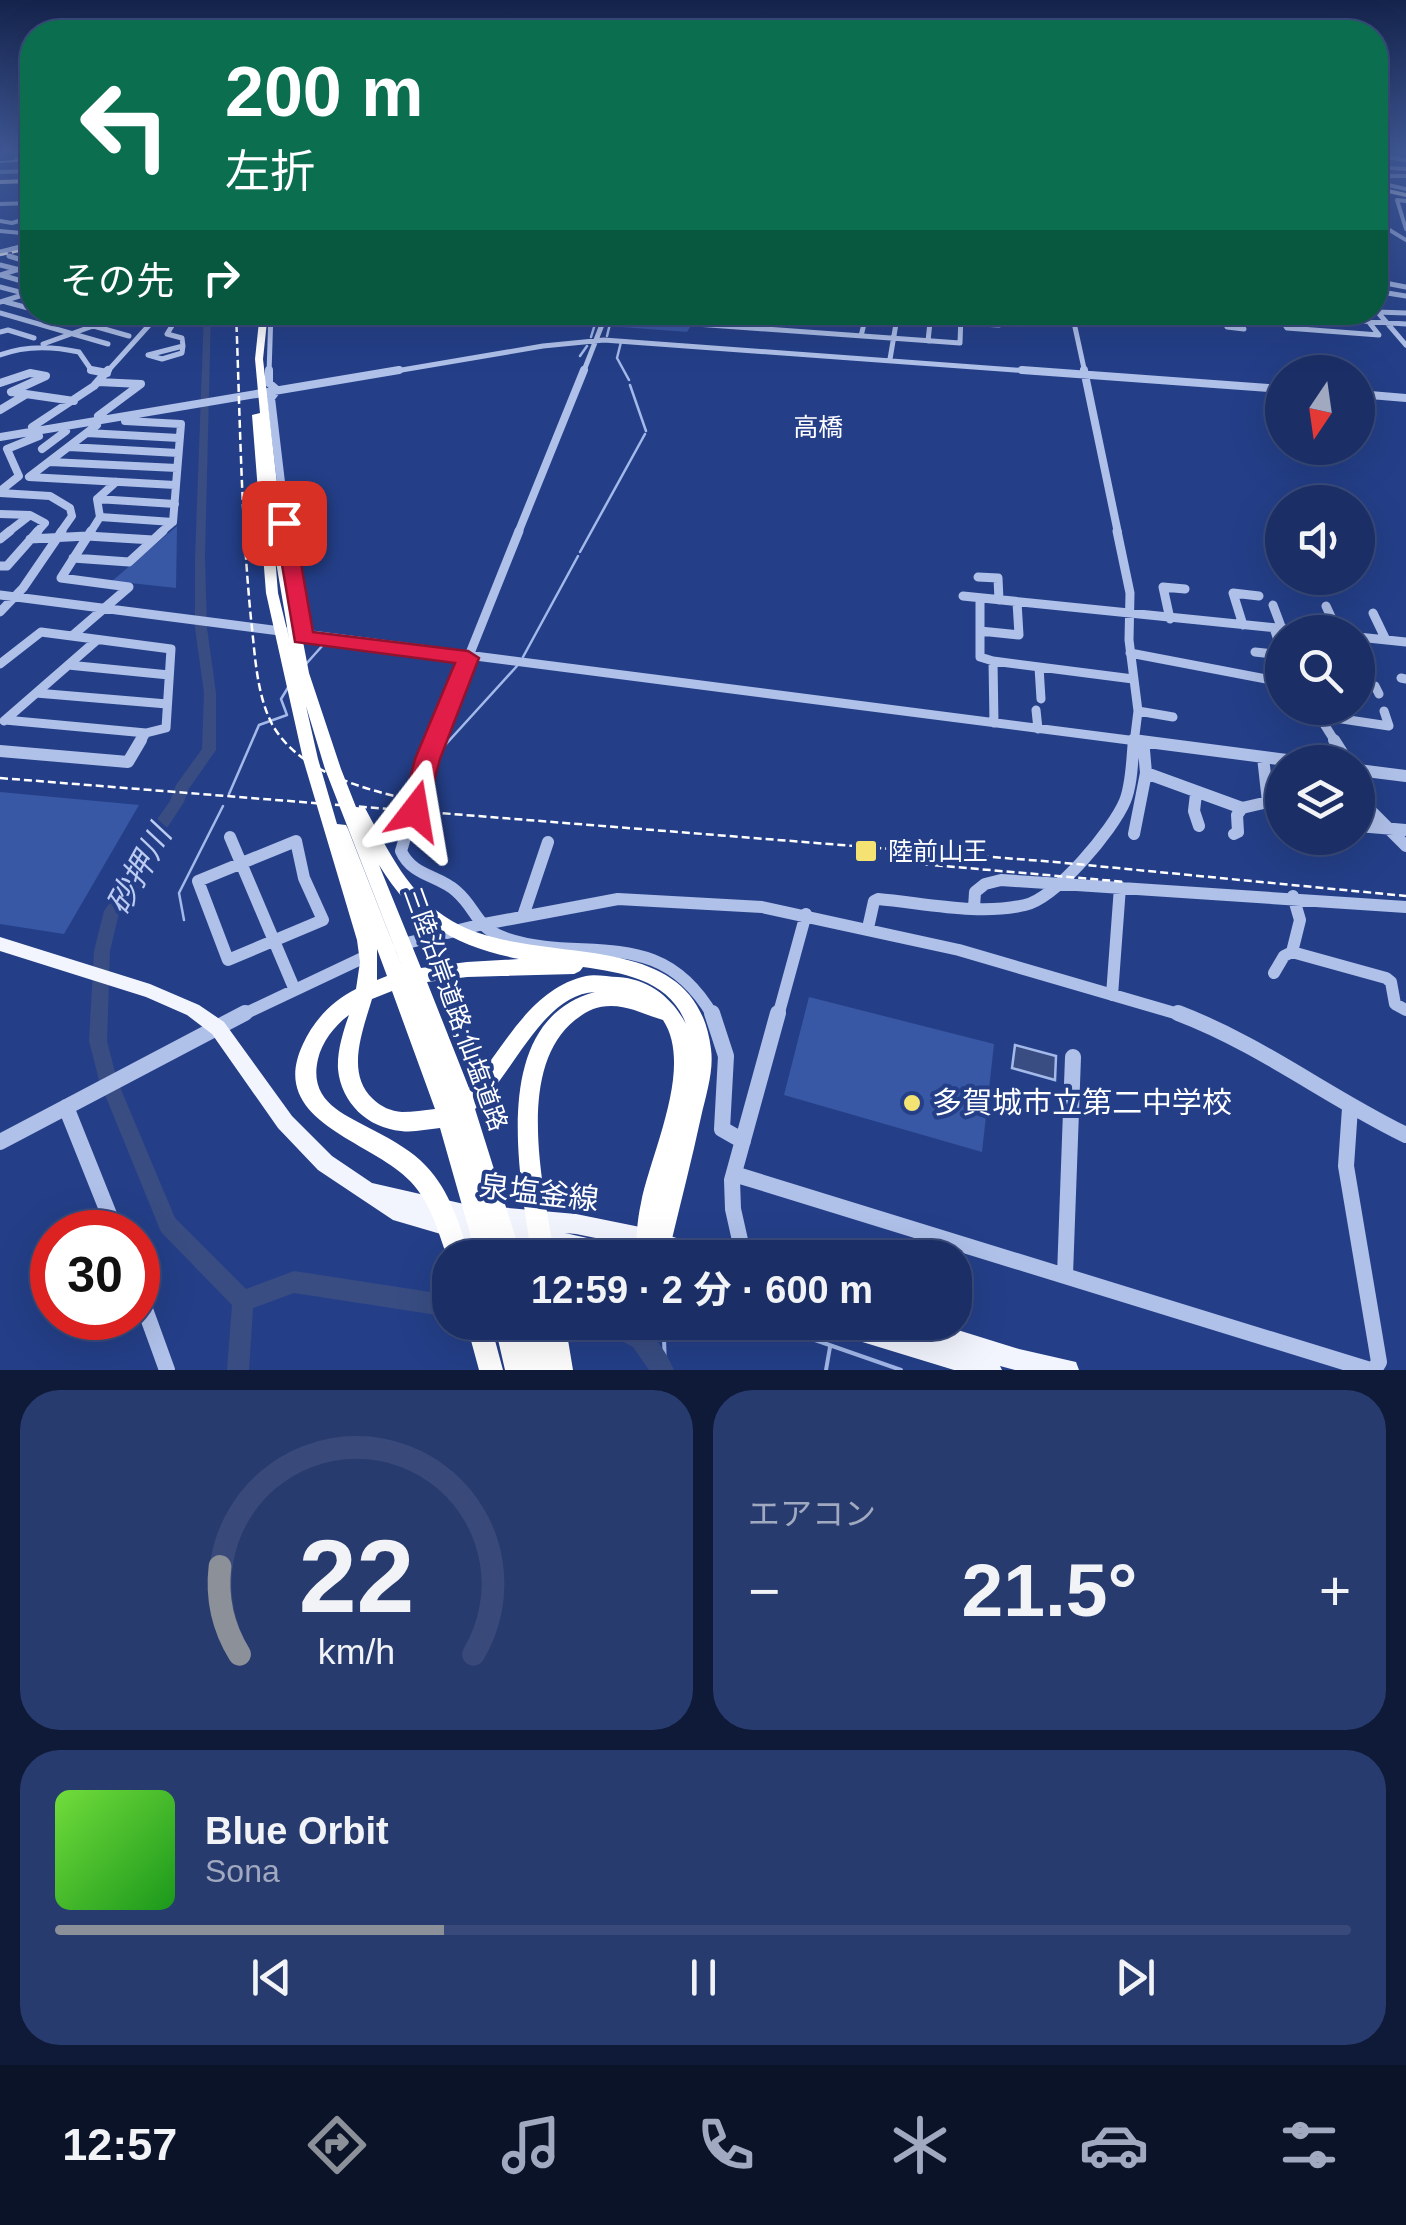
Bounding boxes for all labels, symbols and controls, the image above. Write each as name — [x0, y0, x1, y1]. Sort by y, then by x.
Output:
text: 200 m — [225, 53, 423, 131]
icon: left — [60, 60, 190, 190]
text: 左折 — [225, 146, 315, 197]
icon: right — [194, 250, 249, 305]
text: その先 — [60, 260, 174, 302]
north arrow — [1265, 355, 1375, 465]
map controls — [1265, 355, 1375, 855]
district label: 高橋 — [793, 413, 843, 441]
pin — [242, 481, 327, 566]
button: sound — [1265, 485, 1375, 595]
icon: arrive — [257, 496, 312, 551]
button: search — [1265, 615, 1375, 725]
button: layers — [1265, 745, 1375, 855]
position arrow — [363, 759, 467, 863]
water label: 砂押川 — [100, 817, 179, 921]
place label: 陸前山王 — [888, 837, 988, 865]
marker: 陸前山王 — [853, 838, 879, 864]
street label: 三陸沿岸道路;仙塩道路 — [399, 883, 513, 1135]
place label: 多賀城市立第二中学校 — [932, 1086, 1232, 1119]
marker: 多賀城市立第二中学校 — [901, 1092, 923, 1114]
street label: 泉塩釜線 — [477, 1169, 601, 1216]
speed limit sign: 30 — [30, 1210, 160, 1340]
text: 12:59 · 2 分 · 600 m — [531, 1269, 873, 1311]
text: エアコン — [748, 1496, 876, 1532]
text: 22 — [299, 1518, 414, 1634]
text: 21.5° — [962, 1548, 1137, 1632]
text: − — [748, 1560, 780, 1622]
text: + — [1319, 1560, 1351, 1622]
text: km/h — [318, 1632, 395, 1672]
text: Blue Orbit — [205, 1810, 389, 1852]
text: Sona — [205, 1853, 280, 1889]
icon: previous — [244, 1950, 299, 2005]
icon: pause — [676, 1950, 731, 2005]
icon: next — [1108, 1950, 1163, 2005]
icon: directions — [302, 2110, 372, 2180]
icon: music — [496, 2110, 566, 2180]
icon: phone — [691, 2110, 761, 2180]
icon: climate — [885, 2110, 955, 2180]
icon: car — [1079, 2110, 1149, 2180]
icon: filters — [1274, 2110, 1344, 2180]
text: 12:57 — [62, 2119, 177, 2170]

